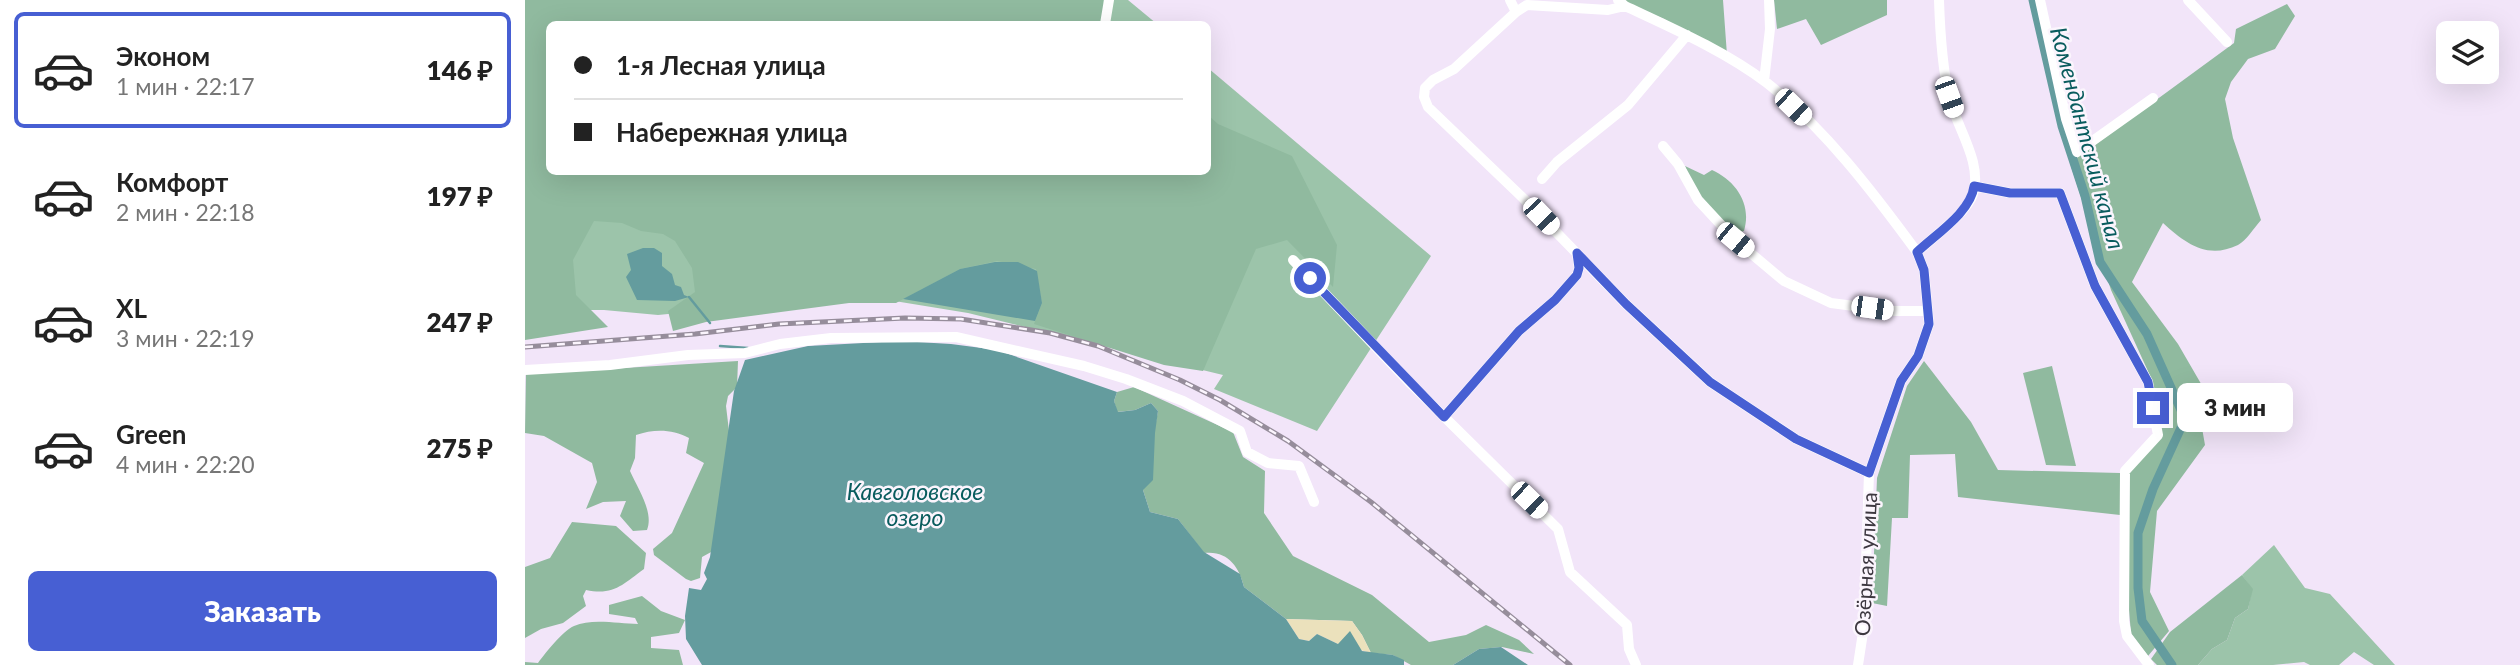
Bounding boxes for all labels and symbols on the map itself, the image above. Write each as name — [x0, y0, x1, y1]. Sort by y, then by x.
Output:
water label: Комендантский канал — [2045, 24, 2131, 252]
car — [1932, 74, 1967, 120]
car — [1771, 85, 1816, 129]
car — [1519, 194, 1564, 238]
car — [1713, 218, 1758, 262]
route start — [1294, 262, 1326, 294]
car — [1850, 295, 1895, 321]
callout: 3 мин — [2177, 384, 2293, 432]
route end — [2137, 392, 2169, 424]
water label: Кавголовское озеро — [847, 477, 983, 531]
car — [1507, 478, 1552, 522]
street label: Озёрная улица — [1849, 491, 1881, 637]

